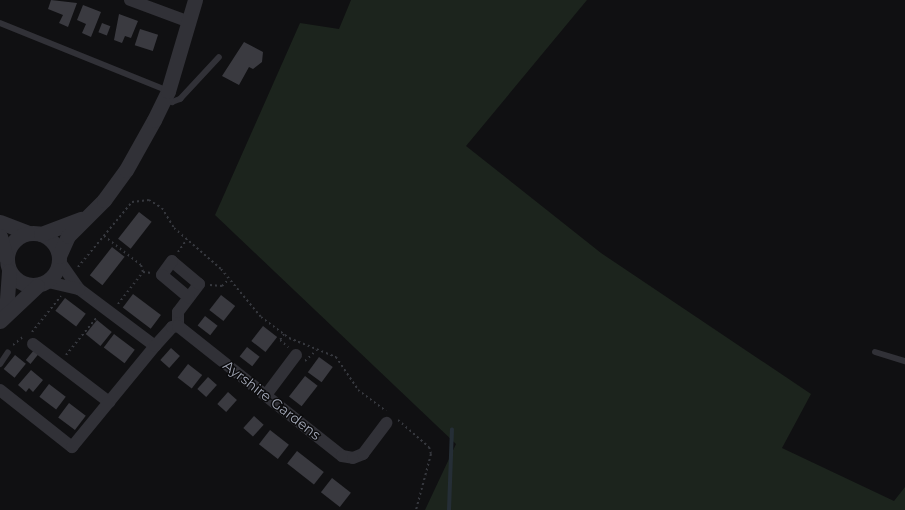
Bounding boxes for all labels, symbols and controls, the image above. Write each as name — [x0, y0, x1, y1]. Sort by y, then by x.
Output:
street label: Ayrshire Gardens — [220, 357, 324, 443]

